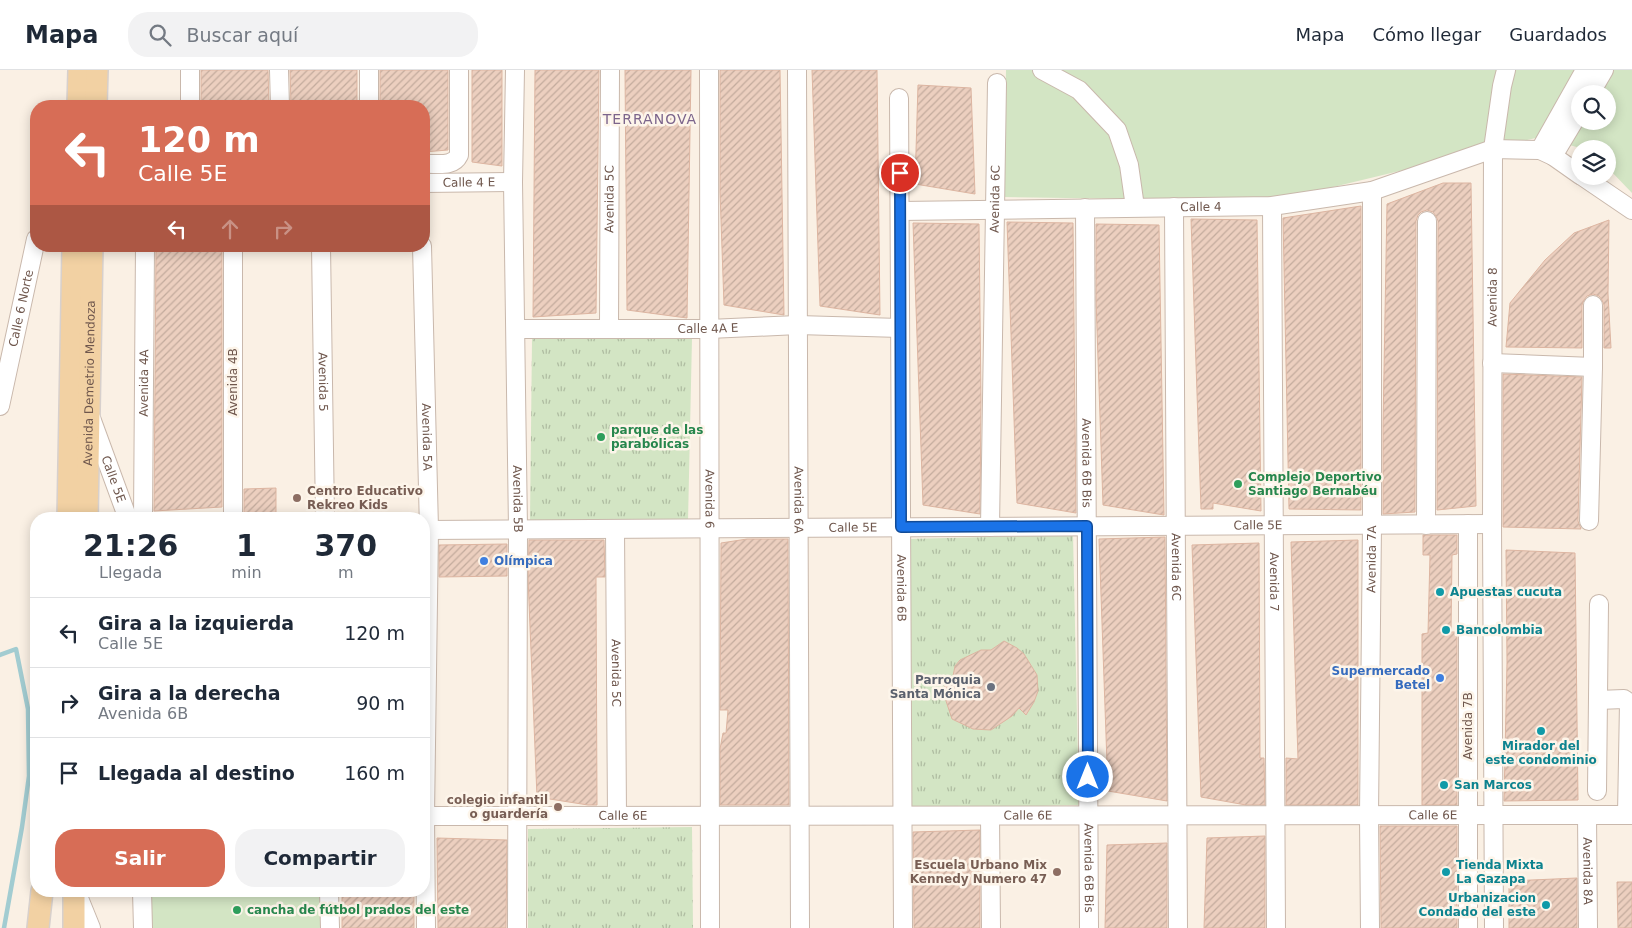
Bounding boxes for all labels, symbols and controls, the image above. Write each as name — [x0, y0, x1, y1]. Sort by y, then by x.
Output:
search box — [128, 12, 478, 57]
text: Mapa — [25, 21, 98, 49]
icon: search — [146, 21, 174, 49]
text: Buscar aquí — [186, 24, 298, 46]
text: Mapa — [1295, 24, 1344, 45]
text: Cómo llegar — [1372, 24, 1481, 45]
text: Guardados — [1509, 24, 1607, 45]
map controls — [1571, 85, 1616, 185]
button: search — [1571, 85, 1616, 130]
district label: TERRANOVA — [602, 111, 697, 127]
icon: left — [55, 120, 120, 185]
text: 120 m — [138, 120, 260, 160]
button: layers — [1571, 140, 1616, 185]
pin — [879, 152, 921, 194]
icon: arrive — [886, 159, 914, 187]
text: Calle 5E — [138, 161, 228, 186]
street label: Avenida 5C — [602, 165, 617, 233]
street label: Avenida 6C — [988, 165, 1003, 233]
street label: Calle 4 E — [443, 175, 495, 190]
street label: Calle 4 — [1180, 200, 1222, 214]
icon: left — [163, 215, 191, 243]
icon: ahead — [216, 215, 244, 243]
icon: right — [269, 215, 297, 243]
street label: Avenida 8 — [1486, 267, 1500, 327]
street label: Calle 6 Norte — [6, 268, 36, 348]
street label: Avenida Demetrio Mendoza — [81, 300, 98, 466]
street label: Calle 4A E — [678, 321, 739, 336]
street label: Avenida 4A — [137, 348, 151, 417]
street label: Avenida 4B — [226, 348, 240, 416]
street label: Avenida 5 — [316, 352, 330, 412]
street label: Avenida 5A — [419, 403, 435, 472]
street label: Avenida 6B Bis — [1079, 418, 1094, 508]
place label: parque de las parabólicas — [611, 423, 703, 451]
marker: parque de las parabólicas — [595, 431, 607, 443]
street label: Calle 5E — [98, 454, 128, 504]
street label: Avenida 5B — [510, 465, 525, 533]
street label: Avenida 6A — [791, 466, 806, 535]
street label: Avenida 6 — [702, 469, 717, 529]
place label: Complejo Deportivo Santiago Bernabéu — [1248, 470, 1382, 498]
marker: Complejo Deportivo Santiago Bernabéu — [1232, 478, 1244, 490]
place label: Centro Educativo Rekreo Kids — [307, 484, 423, 512]
marker: Centro Educativo Rekreo Kids — [291, 492, 303, 504]
street label: Calle 5E — [1234, 518, 1282, 532]
street label: Calle 5E — [829, 520, 877, 535]
street label: Avenida 7A — [1364, 524, 1379, 593]
text: 21:26 — [83, 528, 178, 563]
text: 1 — [236, 528, 257, 563]
text: 370 — [314, 528, 377, 563]
street label: Avenida 6C — [1169, 533, 1183, 601]
street label: Avenida 7 — [1267, 552, 1281, 612]
place label: Olímpica — [494, 554, 553, 568]
street label: Avenida 6B — [894, 554, 909, 622]
marker: Olímpica — [478, 555, 490, 567]
text: Llegada — [99, 563, 162, 582]
text: min — [231, 563, 262, 582]
text: m — [338, 563, 354, 582]
place label: Apuestas cucuta — [1450, 585, 1562, 599]
marker: Apuestas cucuta — [1434, 586, 1446, 598]
text: Gira a la izquierda — [98, 612, 294, 634]
icon: left — [55, 619, 83, 647]
text: 120 m — [344, 622, 405, 644]
place label: Bancolombia — [1456, 623, 1543, 637]
marker: Bancolombia — [1440, 624, 1452, 636]
text: Calle 5E — [98, 634, 163, 653]
street label: Avenida 5C — [609, 639, 623, 707]
place label: Supermercado Betel — [1332, 664, 1430, 692]
marker: Supermercado Betel — [1434, 672, 1446, 684]
place label: Parroquia Santa Mónica — [890, 673, 981, 701]
marker: Parroquia Santa Mónica — [985, 681, 997, 693]
text: Gira a la derecha — [98, 682, 281, 704]
icon: right — [55, 689, 83, 717]
text: 90 m — [356, 692, 405, 714]
street label: Avenida 7B — [1461, 692, 1475, 760]
text: Avenida 6B — [98, 704, 188, 723]
marker: Mirador del este condominio — [1535, 725, 1547, 737]
place label: Mirador del este condominio — [1485, 739, 1597, 767]
position arrow — [1061, 750, 1113, 802]
icon: arrive — [55, 759, 83, 787]
text: Llegada al destino — [98, 762, 295, 784]
text: 160 m — [344, 762, 405, 784]
place label: San Marcos — [1454, 778, 1532, 792]
marker: San Marcos — [1438, 779, 1450, 791]
place label: colegio infantil o guardería — [447, 793, 548, 821]
marker: colegio infantil o guardería — [552, 801, 564, 813]
street label: Calle 6E — [1004, 808, 1052, 823]
street label: Calle 6E — [1409, 808, 1457, 822]
street label: Calle 6E — [599, 809, 647, 823]
street label: Avenida 6B Bis — [1081, 823, 1096, 913]
button: Salir — [55, 829, 225, 887]
button: Compartir — [235, 829, 405, 887]
street label: Avenida 8A — [1580, 837, 1595, 906]
place label: Escuela Urbano Mix Kennedy Numero 47 — [910, 858, 1047, 886]
place label: Tienda Mixta La Gazapa — [1456, 858, 1543, 886]
marker: Escuela Urbano Mix Kennedy Numero 47 — [1051, 866, 1063, 878]
marker: Tienda Mixta La Gazapa — [1440, 866, 1452, 878]
place label: Urbanizacion Condado del este — [1419, 891, 1536, 919]
marker: Urbanizacion Condado del este — [1540, 899, 1552, 911]
place label: cancha de fútbol prados del este — [247, 903, 469, 917]
marker: cancha de fútbol prados del este — [231, 904, 243, 916]

